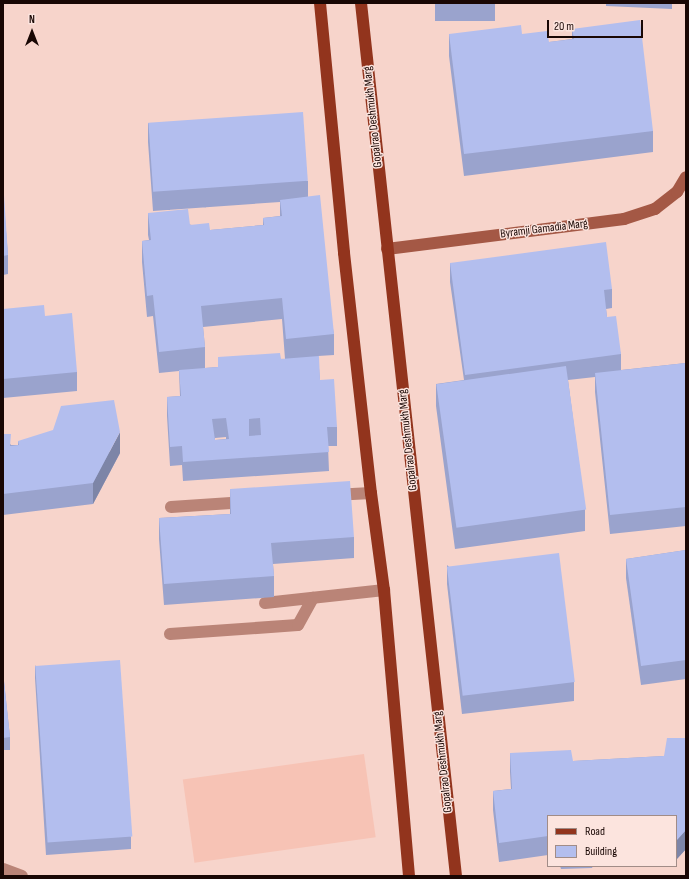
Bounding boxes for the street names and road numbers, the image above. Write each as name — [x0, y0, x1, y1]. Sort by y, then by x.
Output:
street label: Gopalrao Deshmukh Marg — [361, 66, 385, 168]
street label: Byramji Gamadia Marg — [499, 216, 589, 242]
street label: Gopalrao Deshmukh Marg — [396, 389, 420, 491]
street label: Gopalrao Deshmukh Marg — [431, 711, 455, 813]

